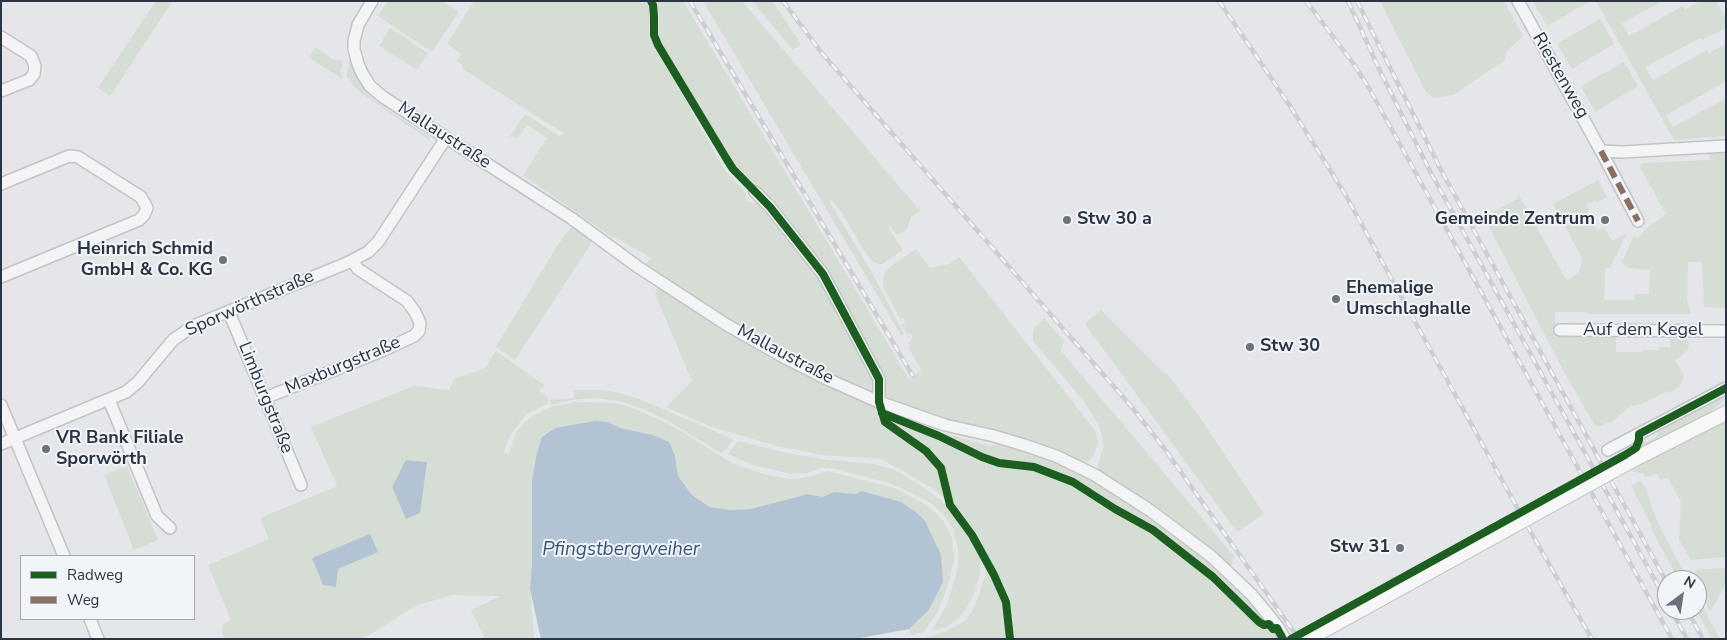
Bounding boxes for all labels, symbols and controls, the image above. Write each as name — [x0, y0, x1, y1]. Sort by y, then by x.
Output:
street label: Riestenweg — [1527, 29, 1593, 123]
street label: Mallaustraße — [393, 98, 495, 174]
place label: Stw 30 a — [1077, 209, 1152, 231]
place label: Gemeinde Zentrum — [1435, 209, 1595, 231]
marker: Stw 30 a — [1061, 214, 1073, 226]
marker: Gemeinde Zentrum — [1599, 214, 1611, 226]
place label: Heinrich Schmid GmbH & Co. KG — [77, 239, 213, 282]
marker: Heinrich Schmid GmbH & Co. KG — [217, 254, 229, 266]
street label: Sporwörthstraße — [182, 266, 318, 342]
place label: Ehemalige Umschlaghalle — [1346, 278, 1471, 320]
marker: Ehemalige Umschlaghalle — [1330, 293, 1342, 305]
street label: Mallaustraße — [733, 320, 837, 390]
street label: Auf dem Kegel — [1583, 320, 1703, 342]
street label: Maxburgstraße — [282, 332, 404, 400]
place label: Stw 30 — [1260, 336, 1320, 358]
street label: Limburgstraße — [233, 339, 297, 457]
marker: Stw 30 — [1244, 341, 1256, 353]
place label: VR Bank Filiale Sporwörth — [56, 428, 184, 470]
marker: VR Bank Filiale Sporwörth — [40, 443, 52, 455]
place label: Stw 31 — [1330, 537, 1390, 559]
water label: Pfingstbergweiher — [542, 539, 700, 561]
marker: Stw 31 — [1394, 542, 1406, 554]
legend — [20, 555, 195, 620]
text: Radweg — [67, 565, 123, 585]
north arrow — [1657, 570, 1707, 620]
text: N — [1680, 572, 1699, 593]
text: Weg — [67, 590, 99, 610]

